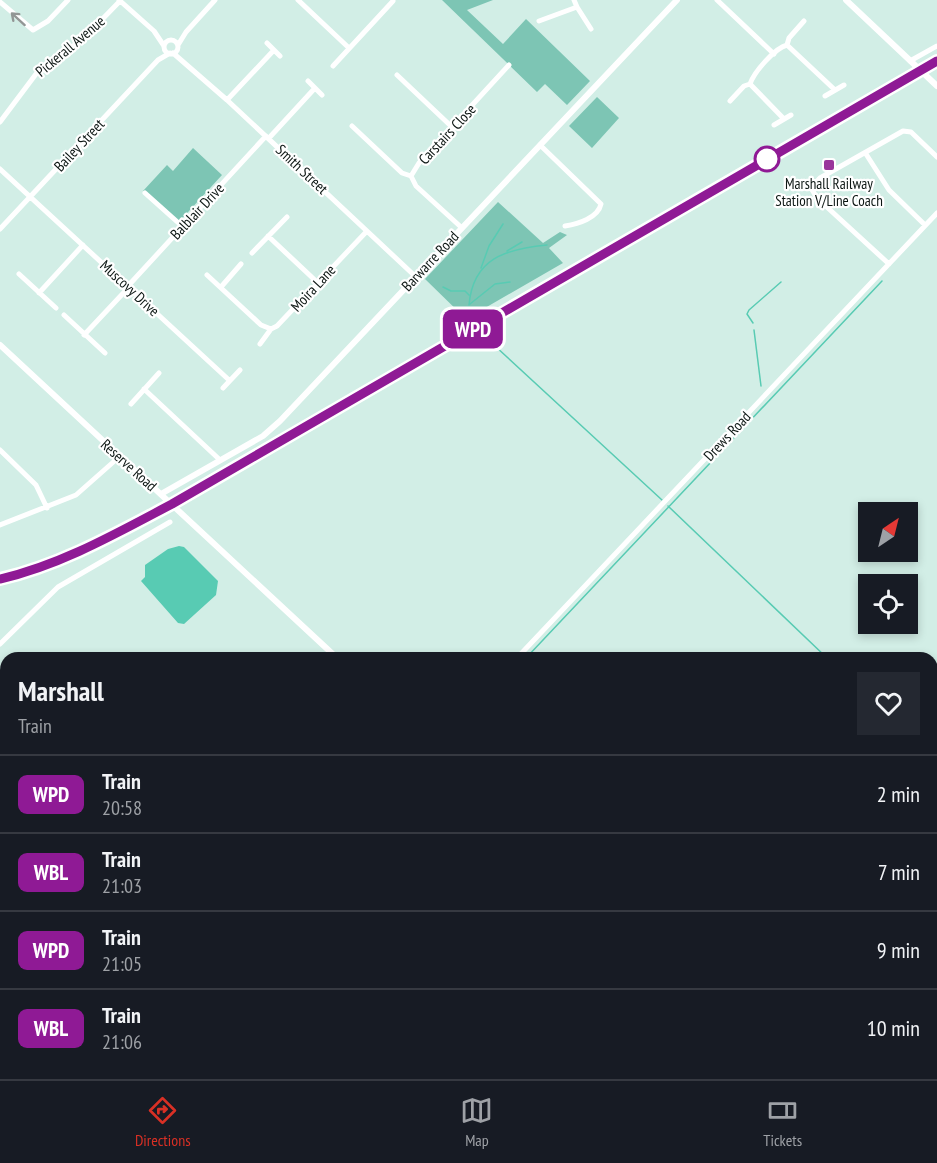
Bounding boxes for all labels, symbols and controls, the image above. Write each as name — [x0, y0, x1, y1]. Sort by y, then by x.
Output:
street label: Pickerall Avenue — [31, 11, 109, 81]
one-way arrow — [11, 12, 26, 26]
street label: Carstairs Close — [414, 100, 480, 168]
street label: Bailey Street — [50, 115, 108, 175]
street label: Smith Street — [272, 140, 332, 198]
unlabelled marker — [754, 146, 780, 172]
marker: Marshall Railway Station V/Line Coach — [822, 158, 836, 172]
place label: Marshall Railway Station V/Line Coach — [775, 174, 883, 210]
street label: Balblair Drive — [166, 179, 228, 243]
street label: Barwarre Road — [397, 227, 463, 295]
street label: Muscovy Drive — [96, 256, 164, 320]
street label: Moira Lane — [286, 261, 340, 315]
line badge: WPD — [438, 310, 508, 348]
text: WPD — [455, 316, 491, 343]
street label: Drews Road — [699, 407, 755, 465]
street label: Reserve Road — [97, 435, 161, 495]
north arrow — [858, 502, 918, 562]
map controls — [858, 502, 918, 634]
button: locate — [858, 574, 918, 634]
text: Marshall — [18, 672, 104, 709]
button: heart — [857, 672, 920, 735]
text: Train — [18, 713, 52, 739]
text: Train — [102, 767, 141, 795]
text: 2 min — [877, 780, 920, 808]
text: WPD — [33, 781, 69, 808]
text: 20:58 — [102, 795, 142, 821]
text: Train — [102, 845, 141, 873]
text: 7 min — [878, 858, 920, 886]
text: WBL — [34, 859, 68, 886]
text: 21:03 — [102, 873, 142, 899]
text: Train — [102, 923, 141, 951]
text: 9 min — [877, 936, 920, 964]
text: WPD — [33, 937, 69, 964]
text: 21:05 — [102, 951, 142, 977]
text: Train — [102, 1001, 141, 1029]
text: 10 min — [867, 1014, 920, 1042]
text: WBL — [34, 1015, 68, 1042]
text: 21:06 — [102, 1029, 142, 1055]
tab: Directions — [135, 1094, 191, 1150]
tab: Map — [460, 1094, 493, 1150]
tab: Tickets — [763, 1094, 802, 1150]

